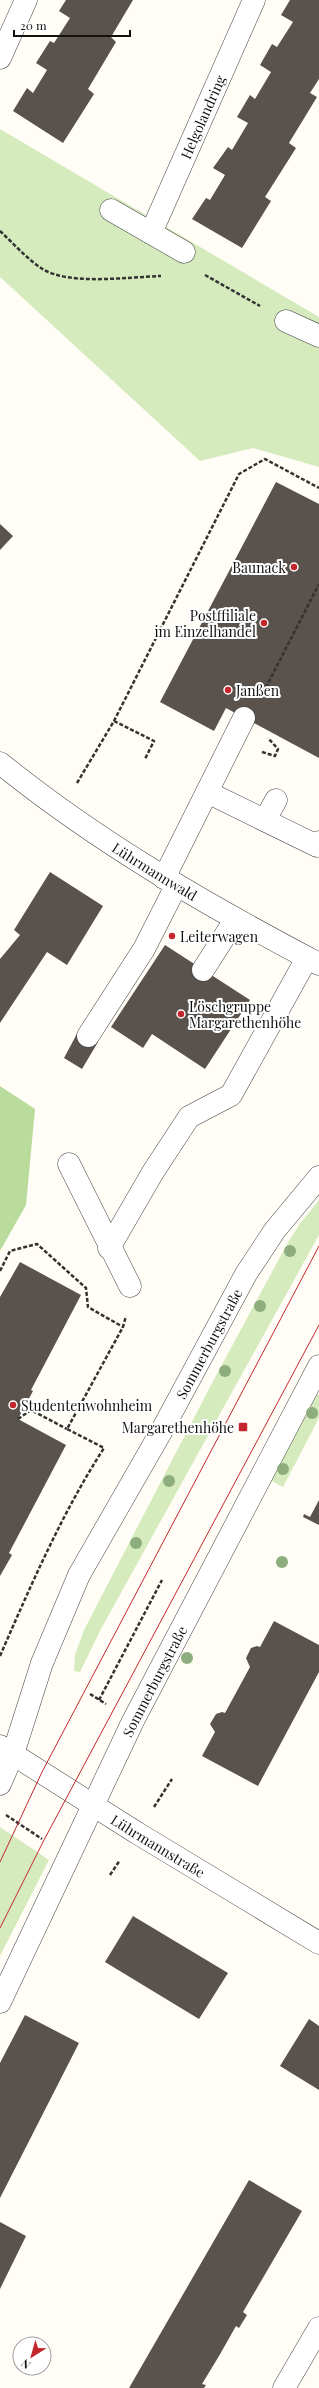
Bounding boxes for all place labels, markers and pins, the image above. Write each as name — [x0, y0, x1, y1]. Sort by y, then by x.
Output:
place label: Baunack — [232, 558, 286, 577]
marker: Baunack — [289, 562, 299, 572]
place label: Postffiliale im Einzelhandel — [154, 606, 256, 641]
marker: Postffiliale im Einzelhandel — [259, 618, 269, 628]
place label: Janßen — [235, 681, 280, 700]
marker: Janßen — [223, 685, 233, 695]
place label: Leiterwagen — [180, 927, 259, 946]
marker: Leiterwagen — [167, 931, 177, 941]
place label: Löschgruppe Margarethenhöhe — [189, 997, 301, 1032]
marker: Löschgruppe Margarethenhöhe — [176, 1009, 186, 1019]
place label: Studentenwohnheim — [21, 1396, 153, 1415]
marker: Studentenwohnheim — [8, 1400, 18, 1410]
place label: Margarethenhöhe — [122, 1418, 234, 1437]
marker: Margarethenhöhe — [237, 1421, 249, 1433]

